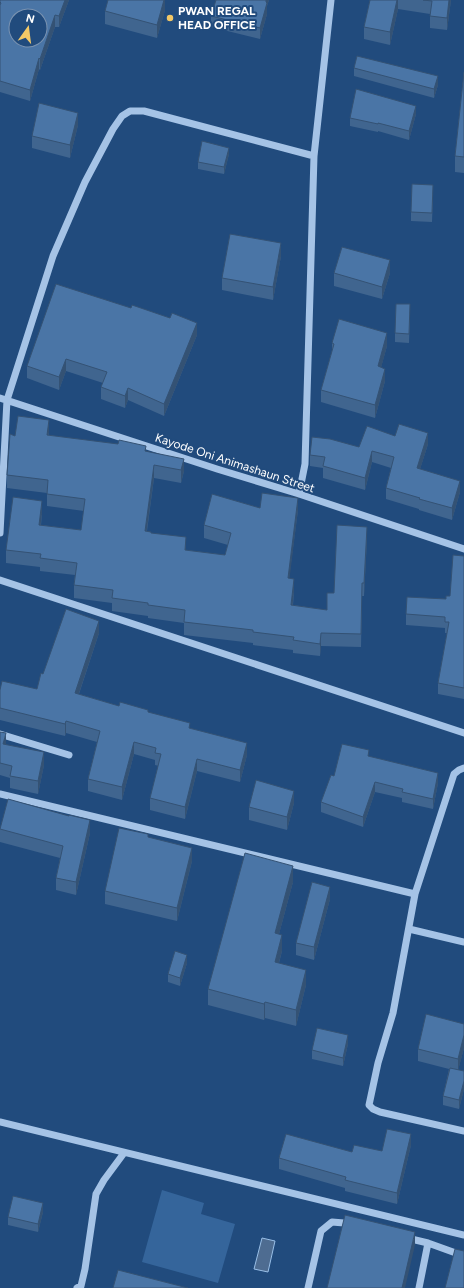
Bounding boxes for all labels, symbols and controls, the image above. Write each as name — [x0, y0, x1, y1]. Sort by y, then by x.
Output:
place label: PWAN REGAL HEAD OFFICE — [178, 4, 256, 32]
north arrow — [8, 8, 48, 48]
text: N — [25, 11, 36, 26]
marker: PWAN REGAL HEAD OFFICE — [165, 13, 175, 23]
street label: Kayode Oni Animashaun Street — [153, 431, 317, 496]

